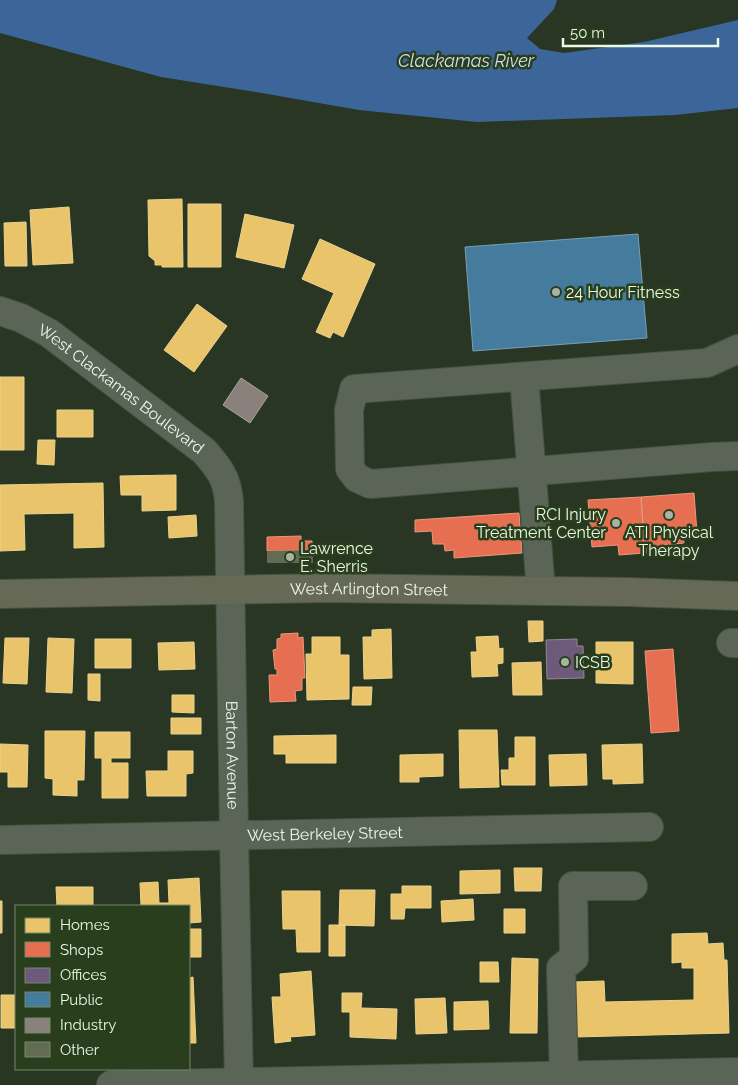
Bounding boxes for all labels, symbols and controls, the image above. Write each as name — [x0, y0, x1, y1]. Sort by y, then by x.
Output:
scale bar — [563, 15, 718, 47]
text: 50 m — [570, 24, 605, 42]
water label: Clackamas River — [398, 50, 535, 71]
place label: 24 Hour Fitness — [566, 283, 680, 302]
marker: 24 Hour Fitness — [550, 286, 562, 298]
street label: West Clackamas Boulevard — [35, 320, 208, 457]
place label: RCI Injury Treatment Center — [476, 505, 606, 542]
marker: ATI Physical Therapy — [663, 509, 675, 521]
marker: RCI Injury Treatment Center — [610, 517, 622, 529]
place label: ATI Physical Therapy — [625, 523, 714, 560]
place label: Lawrence E. Sherris — [300, 539, 373, 576]
marker: Lawrence E. Sherris — [284, 551, 296, 563]
street label: West Arlington Street — [290, 578, 449, 599]
place label: ICSB — [575, 653, 610, 672]
marker: ICSB — [559, 656, 571, 668]
street label: Barton Avenue — [222, 701, 243, 810]
street label: West Berkeley Street — [247, 822, 404, 845]
legend — [15, 905, 190, 1070]
text: Homes — [60, 916, 110, 934]
text: Shops — [60, 941, 103, 959]
text: Offices — [60, 966, 107, 984]
text: Public — [60, 991, 103, 1009]
text: Industry — [60, 1016, 116, 1034]
text: Other — [60, 1041, 100, 1059]

